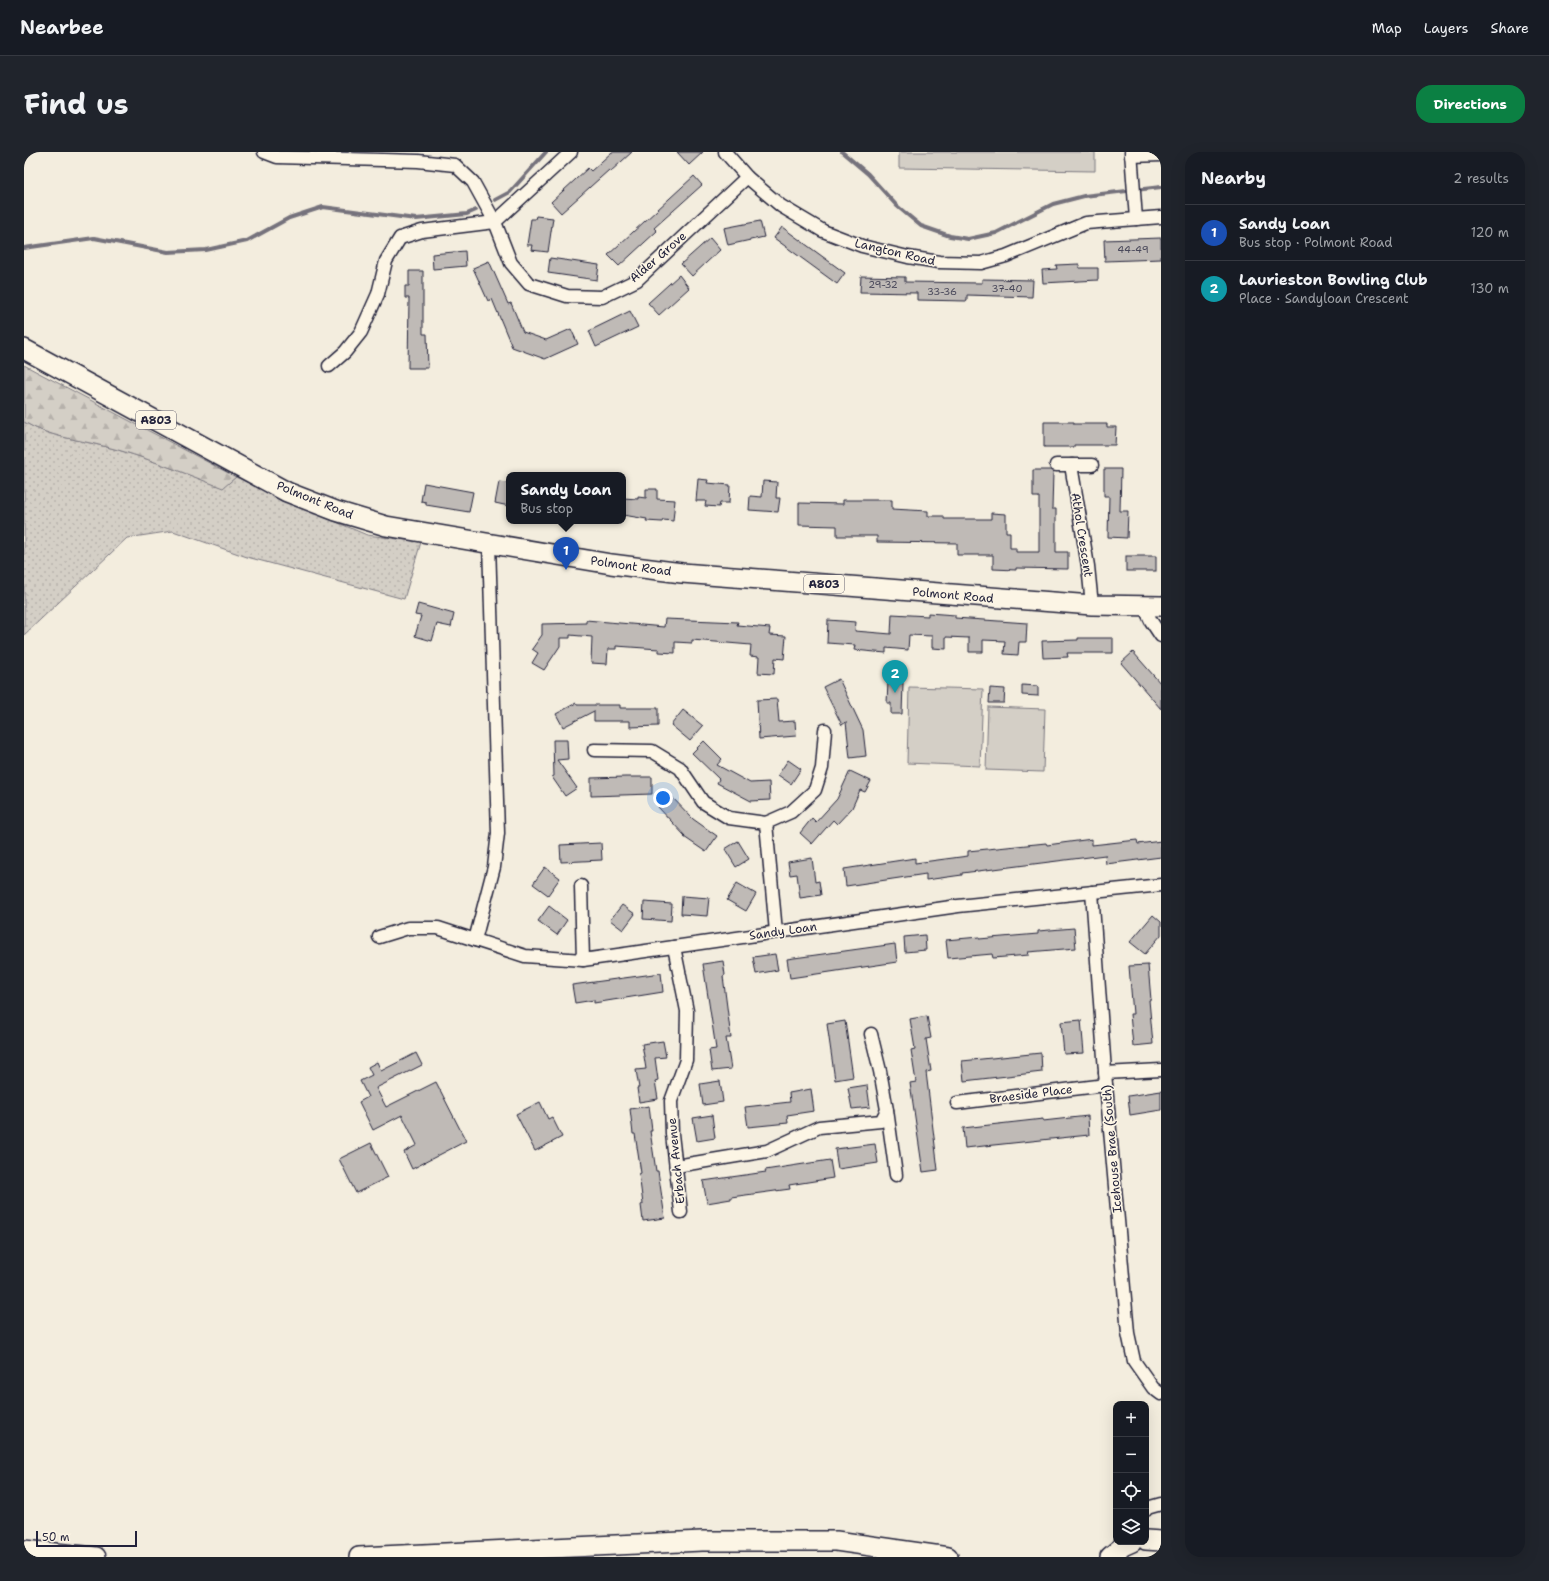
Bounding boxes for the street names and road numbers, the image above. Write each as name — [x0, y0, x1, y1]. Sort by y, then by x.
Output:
street label: Alder Grove — [626, 228, 690, 286]
street label: Langton Road — [853, 235, 937, 269]
road number: A803 — [136, 411, 176, 429]
street label: Polmont Road — [274, 477, 356, 523]
street label: Athol Crescent — [1067, 492, 1097, 578]
street label: Polmont Road — [589, 552, 673, 580]
road number: A803 — [804, 575, 844, 593]
street label: Polmont Road — [912, 583, 995, 607]
street label: Sandy Loan — [748, 918, 818, 944]
street label: Braeside Place — [988, 1081, 1074, 1107]
street label: Icehouse Brae (South) — [1098, 1084, 1126, 1214]
street label: Erbach Avenue — [664, 1117, 688, 1205]

